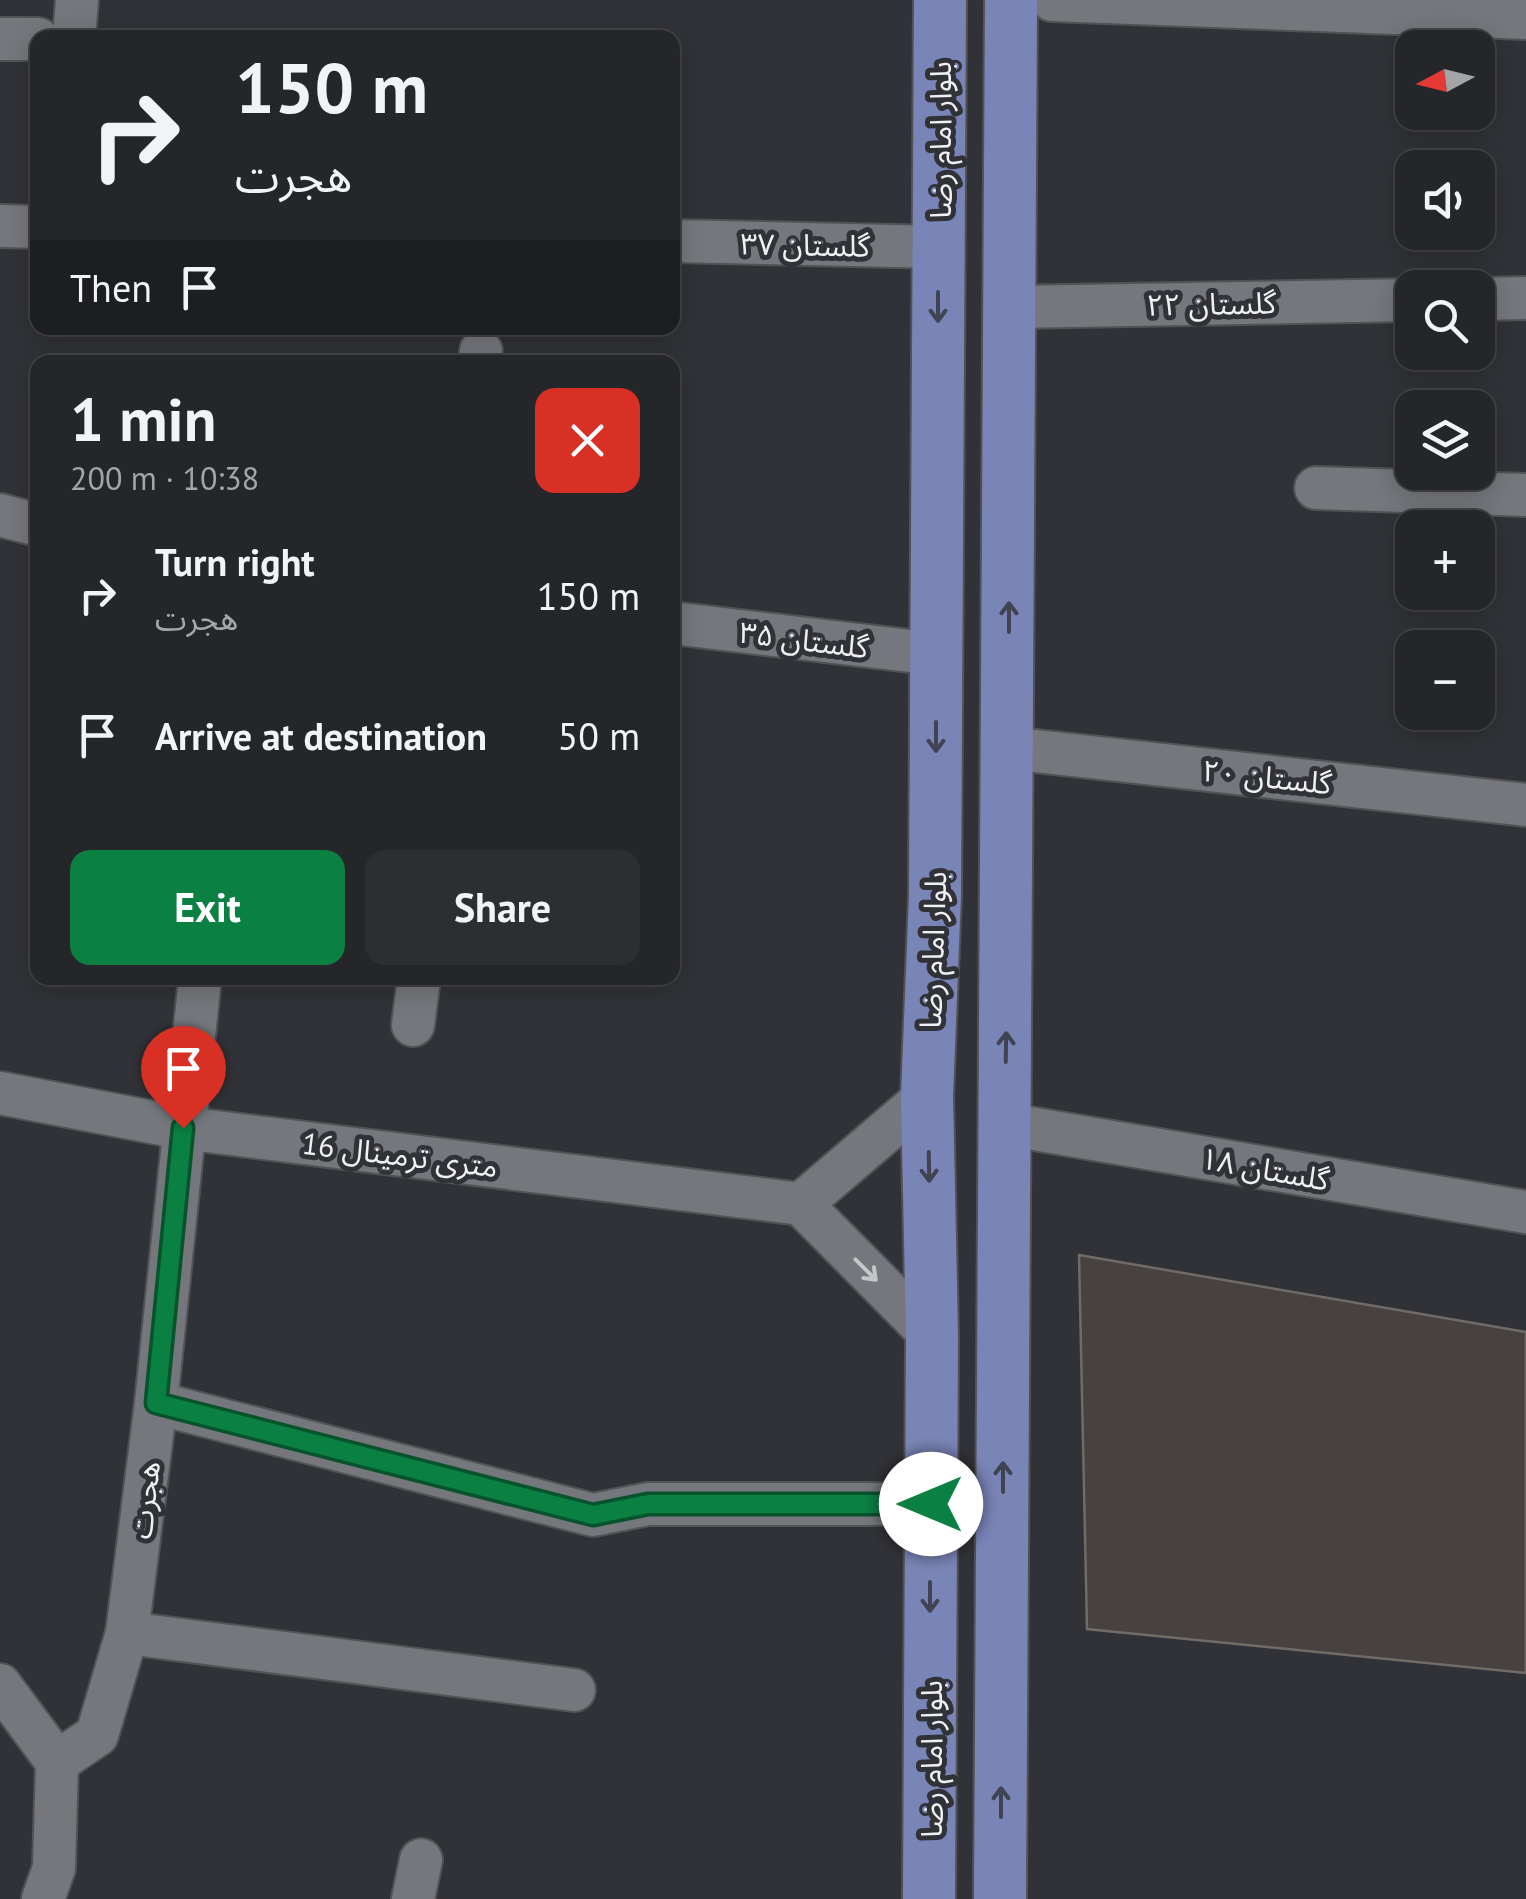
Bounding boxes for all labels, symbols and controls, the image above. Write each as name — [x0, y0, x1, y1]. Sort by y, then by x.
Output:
north arrow — [1395, 30, 1495, 130]
map controls — [1395, 30, 1495, 730]
text: 150 m — [235, 42, 428, 132]
street label: بلوار امام رضا — [920, 61, 963, 219]
icon: right — [70, 70, 200, 200]
text: هجرت — [235, 146, 352, 204]
button: sound — [1395, 150, 1495, 250]
street label: گلستان ۳۷ — [740, 223, 871, 265]
icon: arrive — [172, 260, 227, 315]
text: Then — [70, 263, 152, 312]
button: search — [1395, 270, 1495, 370]
street label: گلستان ۲۲ — [1146, 282, 1277, 324]
one-way arrow — [928, 290, 948, 323]
text: 1 min — [70, 380, 216, 458]
button: close — [535, 388, 640, 493]
button: layers — [1395, 390, 1495, 490]
text: 200 m · 10:38 — [70, 457, 259, 499]
button: + — [1395, 510, 1495, 610]
text: Turn right — [155, 537, 315, 586]
icon: right — [70, 568, 125, 623]
text: 150 m — [537, 571, 640, 620]
text: هجرت — [155, 597, 238, 639]
one-way arrow — [1000, 601, 1018, 634]
street label: گلستان ۳۵ — [737, 612, 871, 666]
button: − — [1395, 630, 1495, 730]
icon: arrive — [70, 708, 125, 763]
text: Arrive at destination — [155, 711, 487, 760]
text: 50 m — [558, 711, 640, 760]
one-way arrow — [926, 720, 946, 753]
street label: گلستان ۲۰ — [1200, 750, 1334, 802]
button: Exit — [70, 850, 345, 965]
button: Share — [365, 850, 640, 965]
street label: بلوار امام رضا — [910, 871, 958, 1030]
pin — [141, 1026, 226, 1129]
one-way arrow — [996, 1031, 1016, 1064]
icon: arrive — [156, 1041, 211, 1096]
street label: 16 متری ترمینال — [300, 1123, 500, 1185]
street label: گلستان ۱۸ — [1198, 1138, 1333, 1199]
one-way arrow — [919, 1151, 938, 1183]
one-way arrow — [854, 1258, 878, 1282]
position arrow — [879, 1452, 983, 1556]
street label: هجرت — [120, 1459, 168, 1541]
one-way arrow — [994, 1461, 1012, 1494]
one-way arrow — [921, 1581, 940, 1613]
street label: بلوار امام رضا — [911, 1680, 954, 1838]
one-way arrow — [991, 1786, 1010, 1818]

